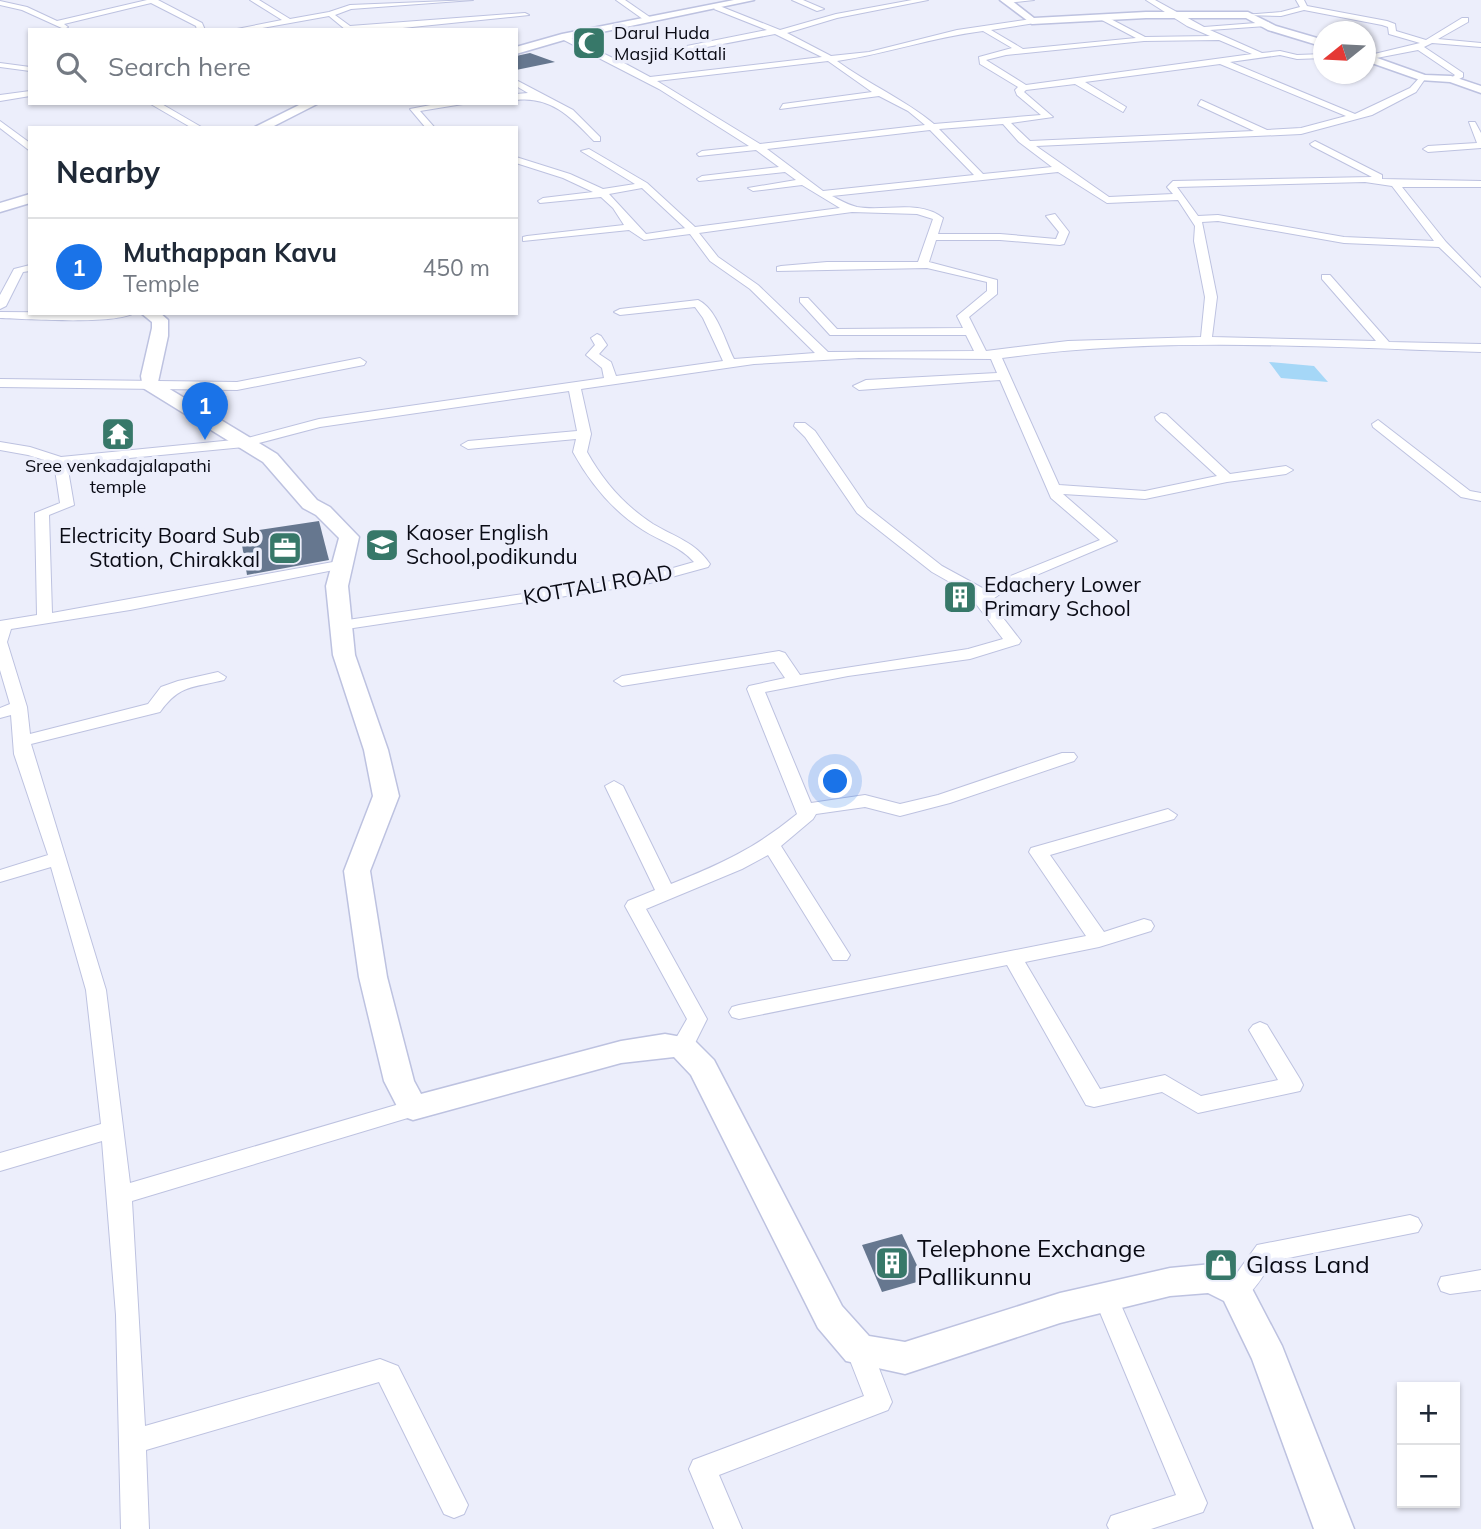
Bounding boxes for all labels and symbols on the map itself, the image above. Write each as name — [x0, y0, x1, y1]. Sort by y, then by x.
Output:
place label: Darul Huda Masjid Kottali — [614, 21, 726, 65]
north arrow — [1313, 21, 1376, 84]
mosque icon: Darul Huda Masjid Kottali — [570, 24, 608, 62]
pin: 1 — [182, 382, 228, 440]
temple icon: Sree venkadajalapathi temple — [99, 415, 137, 453]
place label: Sree venkadajalapathi temple — [25, 454, 211, 498]
place label: Kaoser English School,podikundu — [406, 519, 578, 569]
place label: Electricity Board Sub Station, Chirakkal — [59, 522, 260, 572]
school or university icon: Kaoser English School,podikundu — [363, 526, 401, 564]
office icon: Electricity Board Sub Station, Chirakkal — [266, 529, 304, 567]
street label: KOTTALI ROAD — [521, 558, 675, 610]
place label: Edachery Lower Primary School — [984, 571, 1141, 621]
building icon: Edachery Lower Primary School — [941, 578, 979, 616]
your location — [818, 764, 852, 798]
place label: Telephone Exchange Pallikunnu — [917, 1233, 1146, 1291]
building icon: Telephone Exchange Pallikunnu — [873, 1244, 911, 1282]
shop icon: Glass Land — [1202, 1246, 1240, 1284]
place label: Glass Land — [1246, 1249, 1370, 1279]

